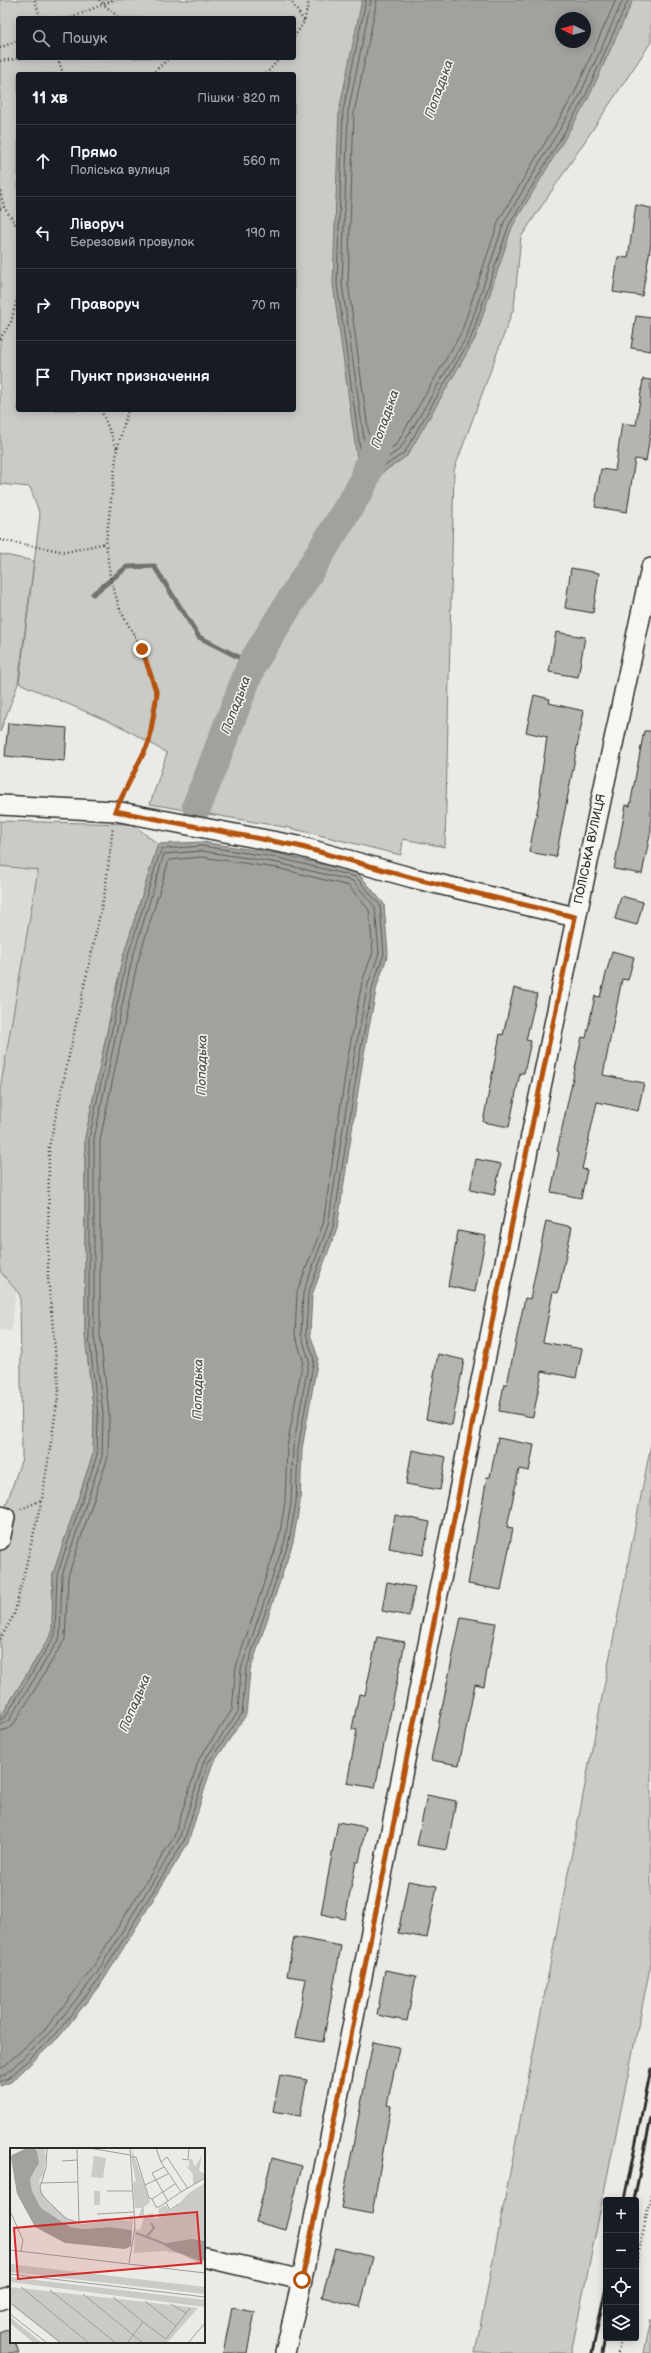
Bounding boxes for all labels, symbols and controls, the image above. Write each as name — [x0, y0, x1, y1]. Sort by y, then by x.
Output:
north arrow — [555, 12, 591, 48]
search box — [16, 16, 296, 60]
icon: search — [30, 27, 52, 49]
text: Пошук — [62, 29, 108, 48]
water label: Попадька — [421, 57, 457, 120]
text: 11 хв — [32, 88, 68, 108]
text: Пішки · 820 m — [197, 90, 280, 106]
text: Прямо — [70, 143, 117, 162]
icon: ahead — [32, 150, 54, 172]
text: 560 m — [243, 153, 280, 169]
text: Поліська вулиця — [70, 162, 170, 178]
text: Ліворуч — [70, 215, 124, 234]
icon: left — [32, 222, 54, 244]
text: 190 m — [246, 225, 280, 241]
text: Березовий провулок — [70, 234, 194, 250]
icon: right — [32, 294, 54, 316]
text: Праворуч — [70, 295, 140, 314]
text: 70 m — [252, 297, 280, 313]
icon: arrive — [32, 366, 54, 388]
text: Пункт призначення — [70, 367, 210, 386]
water label: Попадька — [368, 387, 403, 450]
route end — [133, 640, 151, 658]
water label: Попадька — [218, 674, 254, 736]
street label: ПОЛІСЬКА ВУЛИЦЯ — [571, 793, 609, 905]
water label: Попадька — [193, 1034, 211, 1095]
water label: Попадька — [189, 1358, 207, 1419]
water label: Попадька — [116, 1672, 154, 1734]
inset map — [10, 2148, 205, 2343]
map controls — [603, 2197, 639, 2341]
button: + — [603, 2197, 639, 2233]
button: − — [603, 2233, 639, 2269]
button: locate — [603, 2269, 639, 2305]
route start — [293, 2271, 311, 2289]
button: layers — [603, 2305, 639, 2341]

